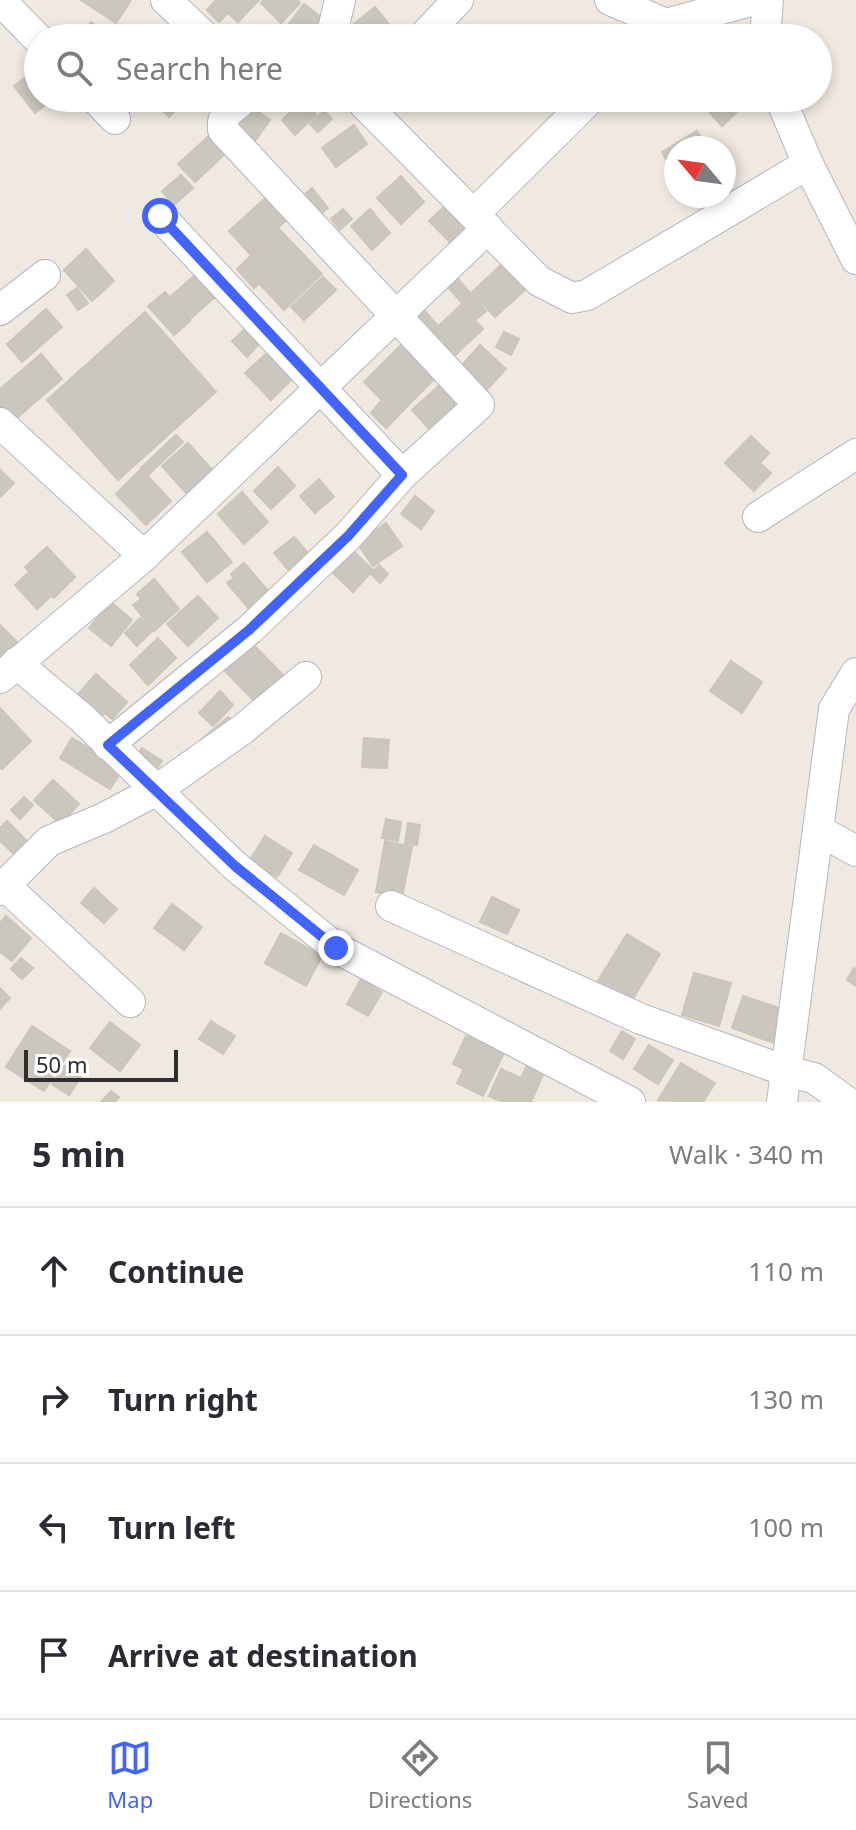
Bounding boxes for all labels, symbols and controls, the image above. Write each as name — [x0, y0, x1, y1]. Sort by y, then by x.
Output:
search box — [24, 24, 832, 112]
icon: search — [52, 46, 96, 90]
text: Search here — [116, 48, 283, 89]
north arrow — [664, 136, 736, 208]
route start — [142, 198, 178, 234]
route end — [318, 930, 354, 966]
scale bar — [24, 1046, 178, 1082]
text: 50 m — [36, 1049, 87, 1079]
text: 5 min — [32, 1131, 126, 1177]
text: Walk · 340 m — [669, 1136, 824, 1172]
icon: ahead — [32, 1249, 76, 1293]
text: Continue — [108, 1251, 244, 1292]
text: 110 m — [748, 1253, 824, 1289]
icon: right — [32, 1377, 76, 1421]
text: Turn right — [108, 1379, 258, 1420]
text: 130 m — [748, 1381, 824, 1417]
icon: left — [32, 1505, 76, 1549]
text: Turn left — [108, 1507, 236, 1548]
text: 100 m — [748, 1509, 824, 1545]
icon: arrive — [32, 1633, 76, 1677]
text: Arrive at destination — [108, 1635, 418, 1676]
tab: Map — [107, 1736, 153, 1814]
tab: Directions — [368, 1736, 472, 1814]
tab: Saved — [687, 1736, 749, 1814]

